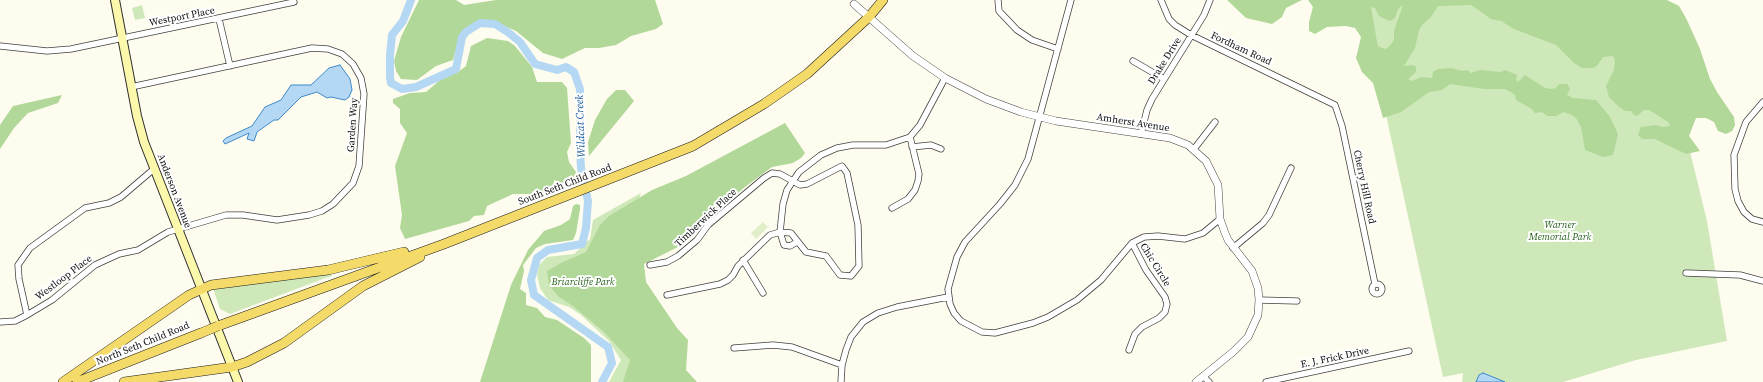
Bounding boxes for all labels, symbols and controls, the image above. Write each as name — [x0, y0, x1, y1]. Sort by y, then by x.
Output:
street label: Westport Place — [148, 5, 216, 29]
street label: Fordham Road — [1209, 30, 1273, 68]
street label: Drake Drive — [1146, 35, 1184, 87]
water label: Wildcat Creek — [573, 94, 589, 158]
street label: Garden Way — [345, 98, 361, 152]
street label: Amherst Avenue — [1096, 111, 1170, 135]
street label: Cherry Hill Road — [1350, 149, 1378, 225]
street label: Anderson Avenue — [154, 152, 194, 230]
street label: South Seth Child Road — [517, 162, 613, 208]
street label: Timberwick Place — [673, 186, 739, 250]
park label: Warner Memorial Park — [1529, 219, 1591, 242]
street label: Chic Circle — [1137, 241, 1173, 289]
street label: Westloop Place — [33, 253, 95, 303]
park label: Briarcliffe Park — [552, 276, 614, 288]
street label: North Seth Child Road — [95, 320, 191, 368]
street label: E. J. Frick Drive — [1300, 345, 1370, 371]

